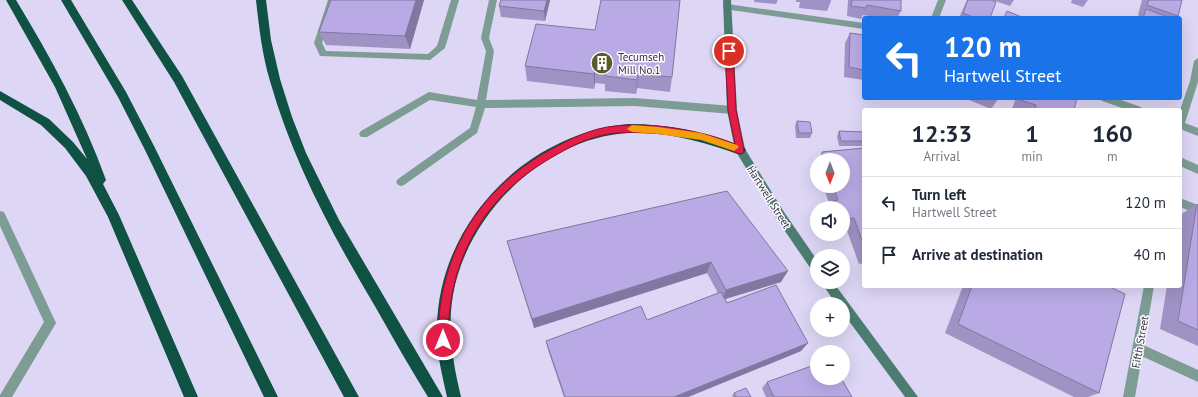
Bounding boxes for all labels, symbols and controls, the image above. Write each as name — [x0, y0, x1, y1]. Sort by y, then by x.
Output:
text: 120 m — [944, 28, 1021, 65]
icon: left — [878, 32, 930, 84]
pin — [712, 34, 746, 68]
icon: arrive — [718, 40, 740, 62]
building icon: Tecumseh Mill No.1 — [589, 50, 615, 76]
place label: Tecumseh Mill No.1 — [618, 50, 664, 77]
text: Hartwell Street — [944, 64, 1061, 87]
text: 12:33 — [911, 118, 972, 149]
text: 1 — [1025, 118, 1039, 149]
text: 160 — [1092, 118, 1133, 149]
text: Arrival — [924, 148, 960, 165]
text: min — [1021, 148, 1043, 165]
text: m — [1107, 148, 1118, 165]
north arrow — [810, 153, 850, 193]
map controls — [810, 153, 850, 385]
street label: Hartwell Street — [744, 163, 794, 231]
text: Turn left — [912, 185, 966, 204]
icon: left — [878, 192, 900, 214]
text: 120 m — [1125, 193, 1166, 212]
button: sound — [810, 201, 850, 241]
text: Hartwell Street — [912, 204, 997, 221]
icon: arrive — [878, 244, 900, 266]
text: Arrive at destination — [912, 245, 1043, 264]
text: 40 m — [1133, 245, 1166, 264]
button: layers — [810, 249, 850, 289]
button: + — [810, 297, 850, 337]
street label: Fifth Street — [1129, 315, 1152, 369]
position arrow — [422, 319, 464, 361]
button: − — [810, 345, 850, 385]

